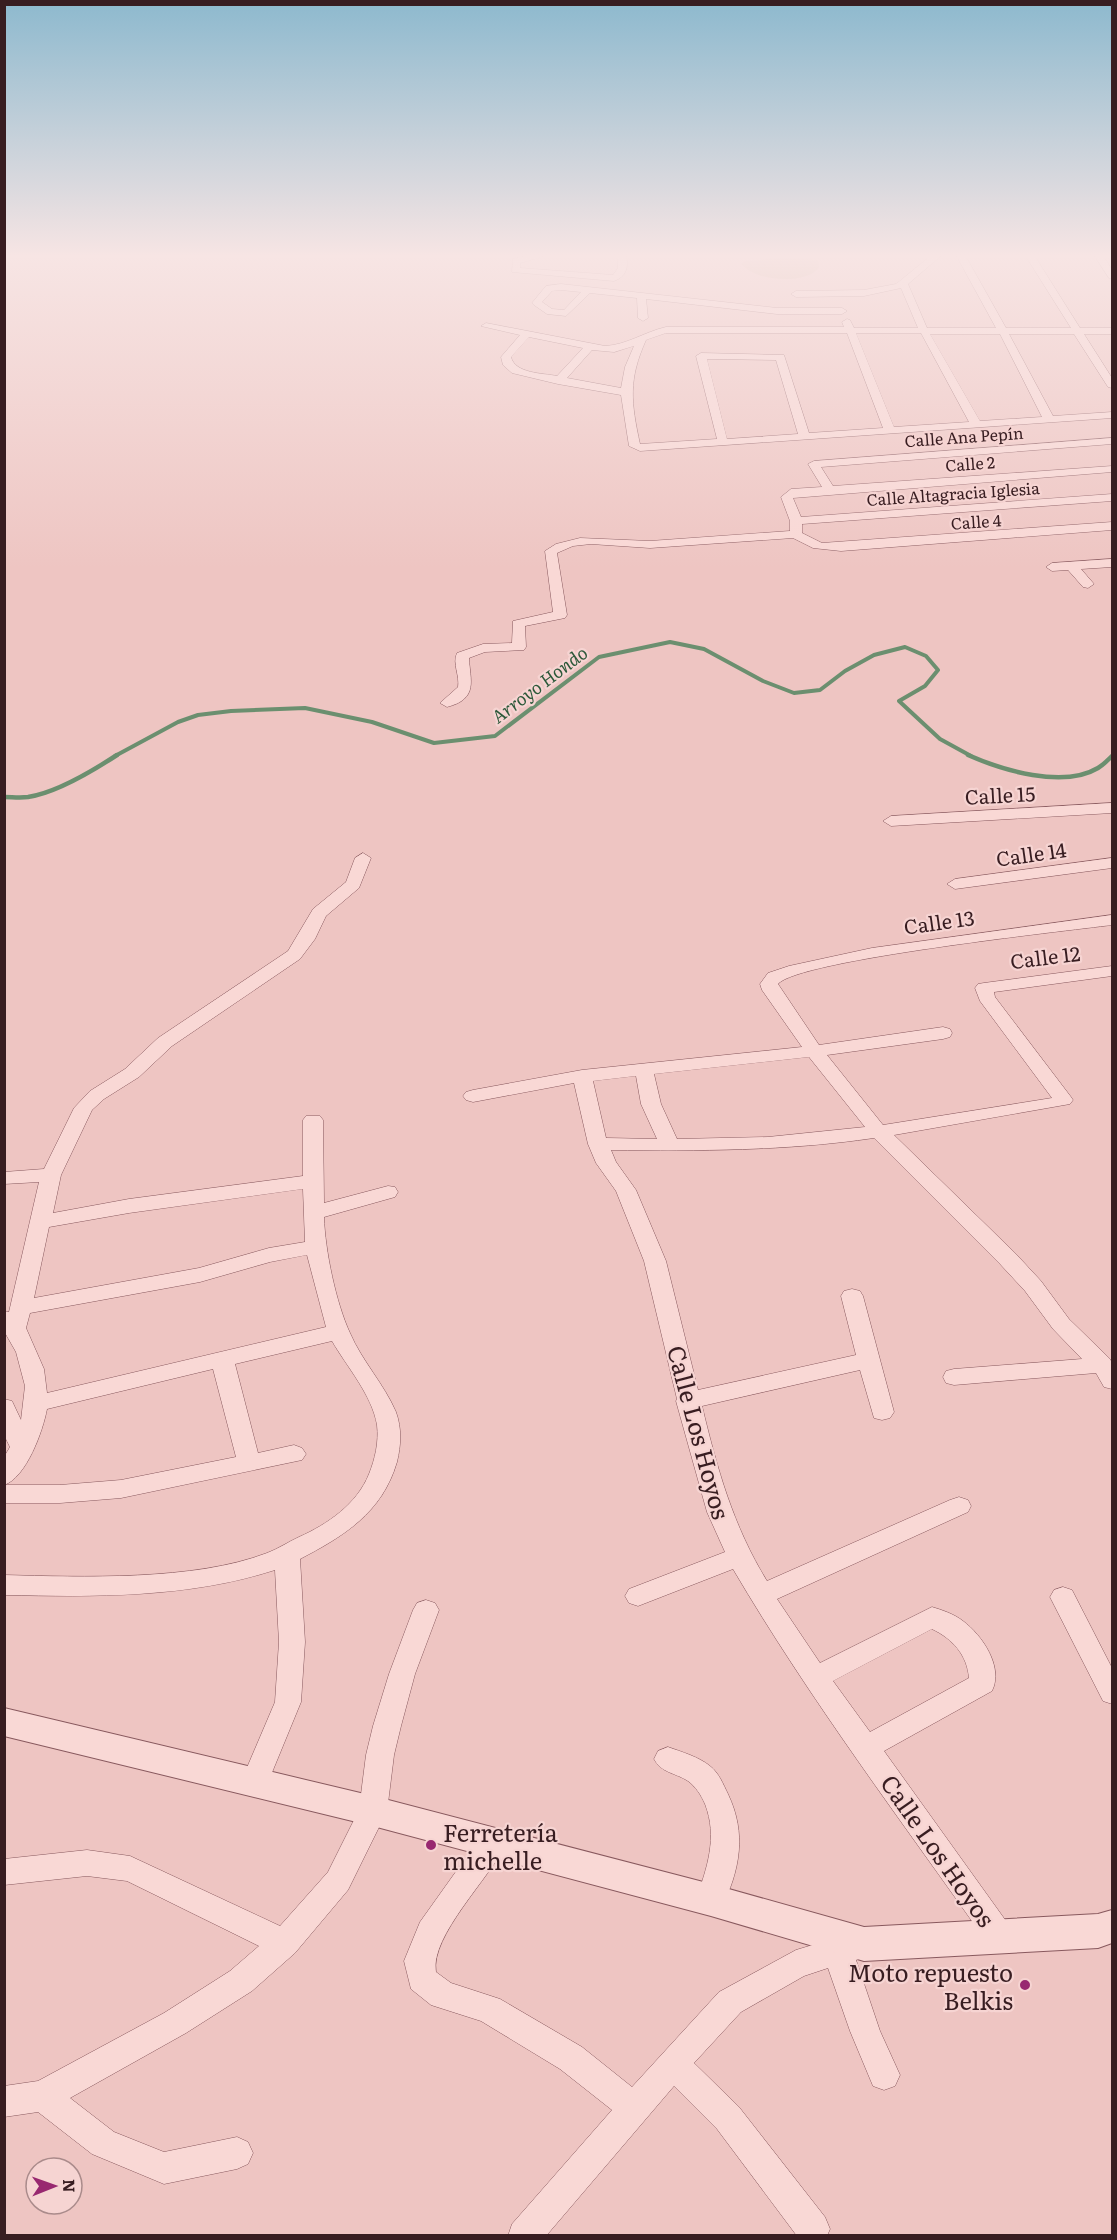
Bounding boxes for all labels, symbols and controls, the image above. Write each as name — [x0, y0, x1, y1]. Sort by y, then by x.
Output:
street label: Calle Ana Pepín — [904, 420, 1025, 452]
street label: Calle 2 — [944, 449, 996, 477]
street label: Calle Altagracia Iglesia — [866, 475, 1041, 511]
street label: Calle 4 — [950, 507, 1002, 535]
water label: Arroyo Hondo — [485, 639, 593, 729]
street label: Calle 15 — [964, 777, 1036, 811]
street label: Calle 14 — [994, 833, 1068, 873]
street label: Calle 13 — [902, 901, 976, 941]
street label: Calle 12 — [1008, 937, 1082, 975]
street label: Calle Los Hoyos — [660, 1341, 740, 1523]
street label: Calle Los Hoyos — [873, 1767, 1005, 1933]
place label: Ferretería michelle — [443, 1814, 558, 1877]
marker: Ferretería michelle — [424, 1838, 438, 1852]
place label: Moto repuesto Belkis — [848, 1954, 1013, 2017]
marker: Moto repuesto Belkis — [1018, 1978, 1032, 1992]
north arrow — [24, 2156, 84, 2216]
text: N — [58, 2179, 82, 2193]

